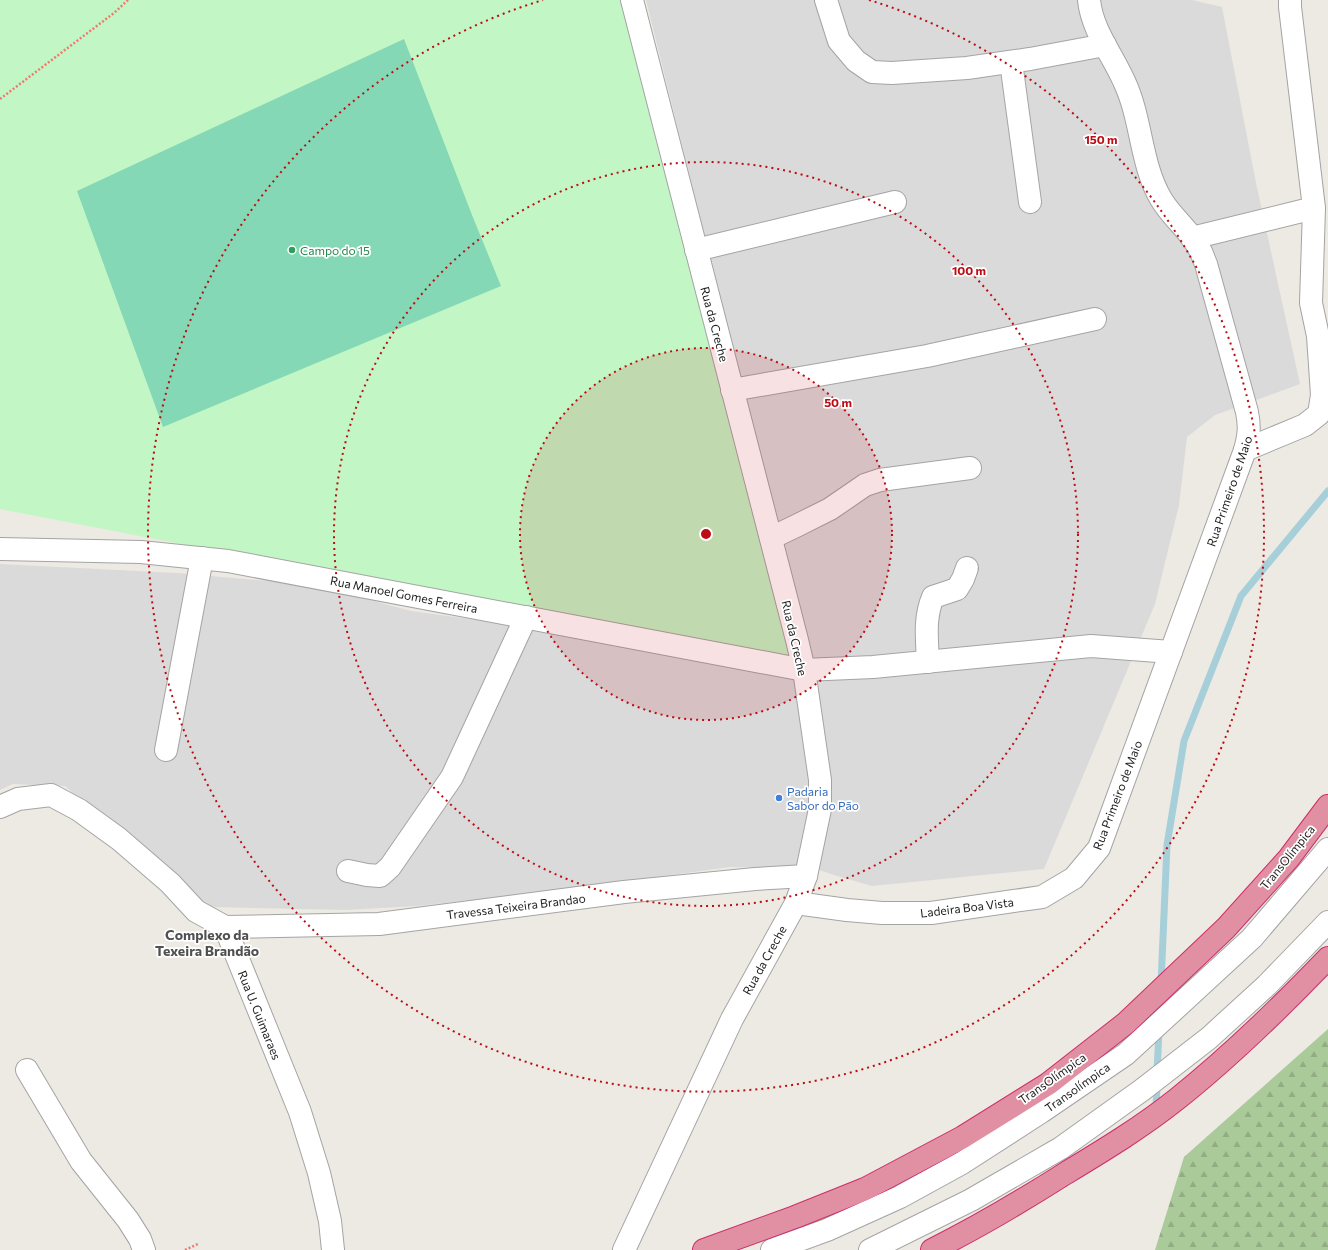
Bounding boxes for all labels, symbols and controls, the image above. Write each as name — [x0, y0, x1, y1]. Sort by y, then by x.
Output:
text: 150 m — [1084, 132, 1118, 146]
place label: Campo do 15 — [300, 243, 370, 257]
marker: Campo do 15 — [287, 245, 297, 255]
text: 100 m — [952, 263, 986, 277]
street label: Rua da Creche — [698, 285, 732, 363]
text: 50 m — [824, 395, 852, 409]
street label: Rua Primeiro de Maio — [1203, 434, 1255, 548]
centre of rings — [699, 527, 713, 541]
street label: Rua Manoel Gomes Ferreira — [329, 573, 479, 615]
street label: Rua da Creche — [780, 599, 810, 677]
street label: Rua Primeiro de Maio — [1090, 738, 1144, 852]
place label: Padaria Sabor do Pão — [787, 784, 859, 812]
marker: Padaria Sabor do Pão — [774, 793, 784, 803]
street label: TransOlímpica — [1257, 822, 1317, 892]
street label: Travessa Teixeira Brandao — [446, 891, 586, 921]
street label: Ladeira Boa Vista — [919, 894, 1015, 920]
street label: Rua da Creche — [739, 923, 789, 997]
district label: Complexo da Texeira Brandão — [155, 926, 259, 959]
street label: Rua U. Guimaraes — [236, 968, 284, 1062]
street label: TransOlímpica — [1016, 1050, 1088, 1106]
street label: Transolímpica — [1042, 1059, 1112, 1115]

